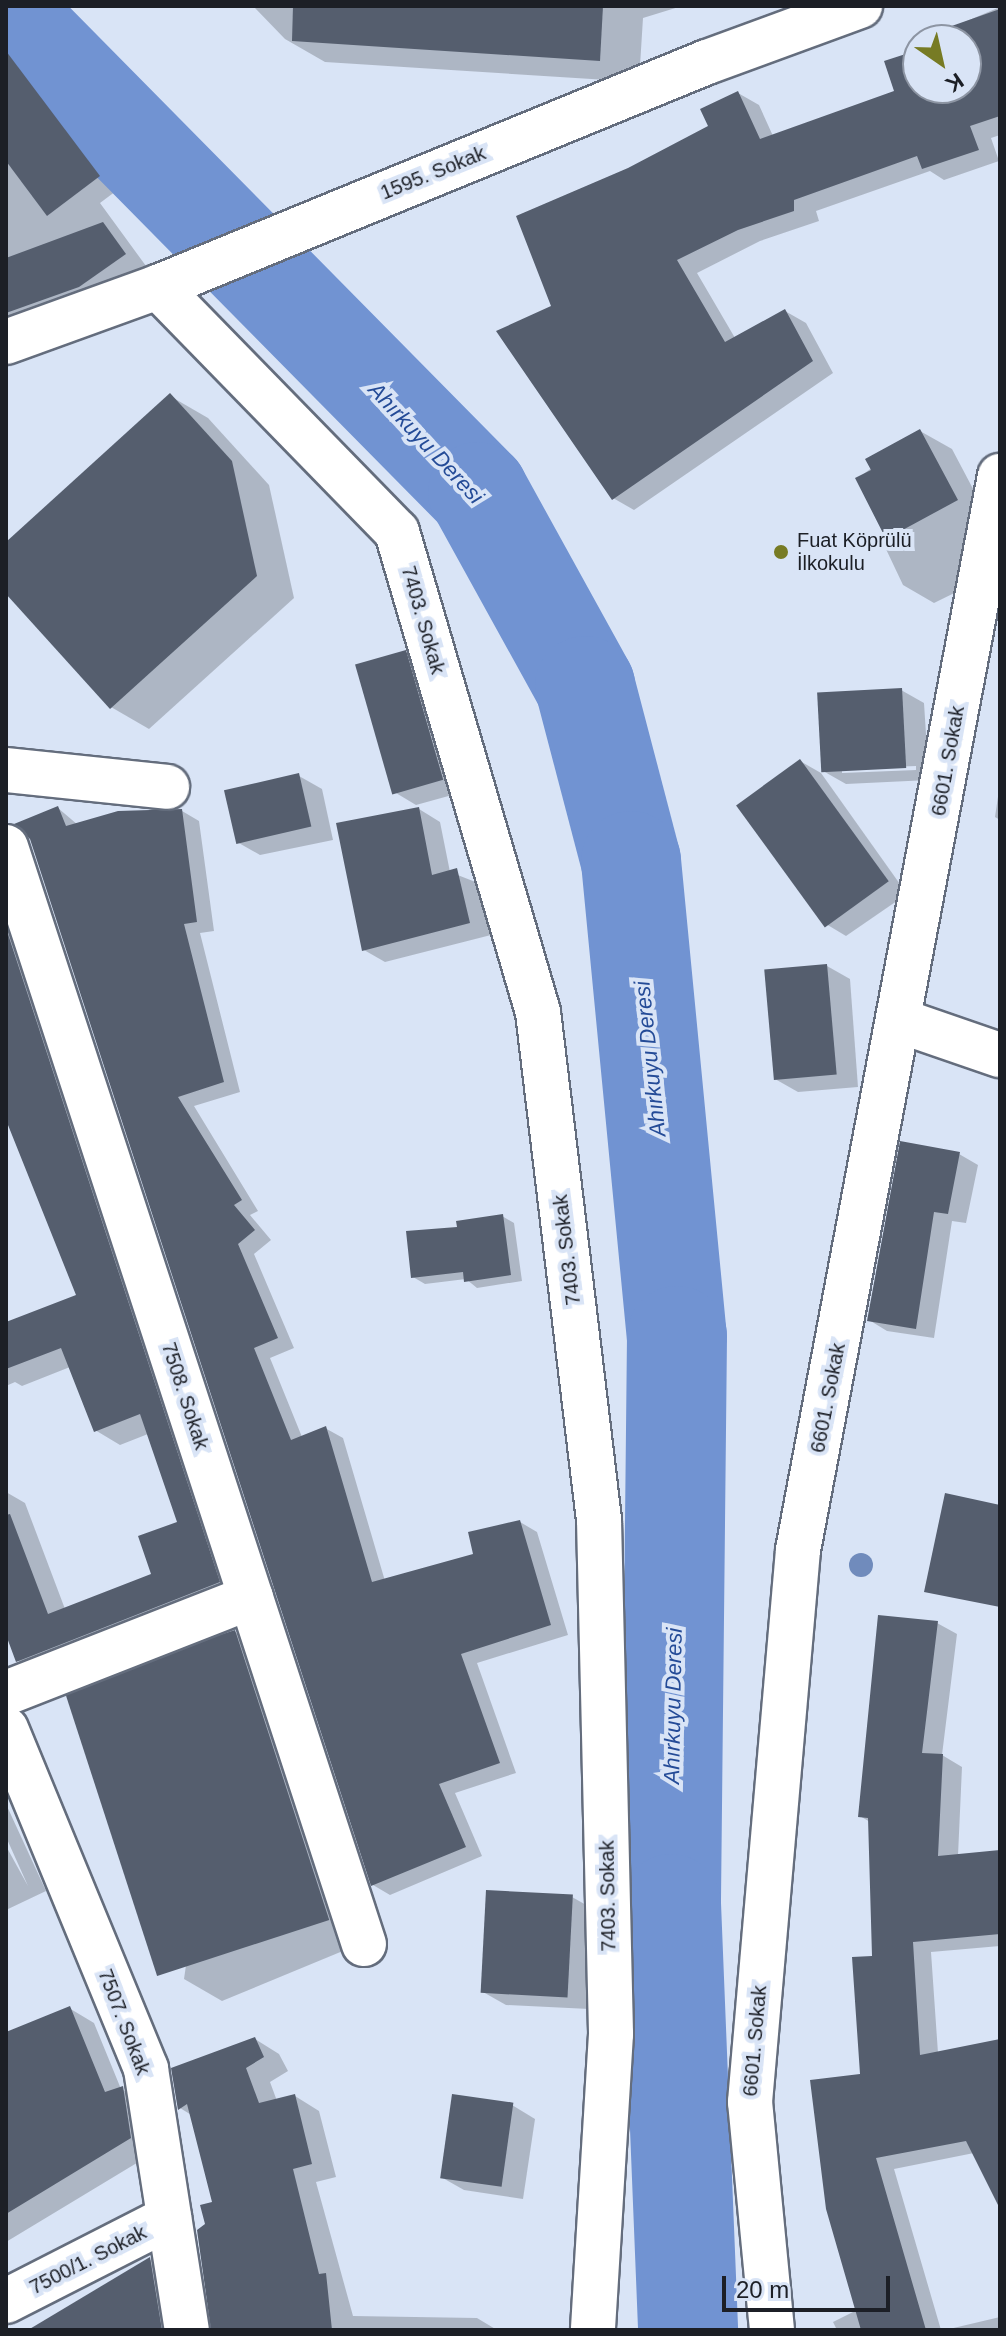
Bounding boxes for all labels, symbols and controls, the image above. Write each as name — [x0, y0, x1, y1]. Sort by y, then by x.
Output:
north arrow — [902, 24, 982, 104]
text: K — [941, 68, 968, 97]
street label: 1595. Sokak — [377, 141, 489, 205]
water label: Ahırkuyu Deresi — [363, 377, 489, 509]
place label: Fuat Köprülü İlkokulu — [797, 528, 912, 575]
marker: Fuat Köprülü İlkokulu — [772, 543, 790, 561]
street label: 7403. Sokak — [396, 563, 450, 677]
street label: 6601. Sokak — [927, 704, 969, 818]
water label: Ahırkuyu Deresi — [629, 980, 671, 1138]
street label: 7403. Sokak — [548, 1193, 586, 1307]
street label: 7508. Sokak — [156, 1339, 214, 1453]
street label: 6601. Sokak — [806, 1341, 850, 1455]
water label: Ahırkuyu Deresi — [658, 1628, 688, 1784]
street label: 7403. Sokak — [595, 1840, 621, 1952]
street label: 7507. Sokak — [93, 1966, 155, 2078]
street label: 6601. Sokak — [738, 1985, 772, 2097]
street label: 7500/1. Sokak — [26, 2220, 150, 2300]
scale bar — [726, 2260, 894, 2310]
text: 20 m — [736, 2276, 789, 2303]

